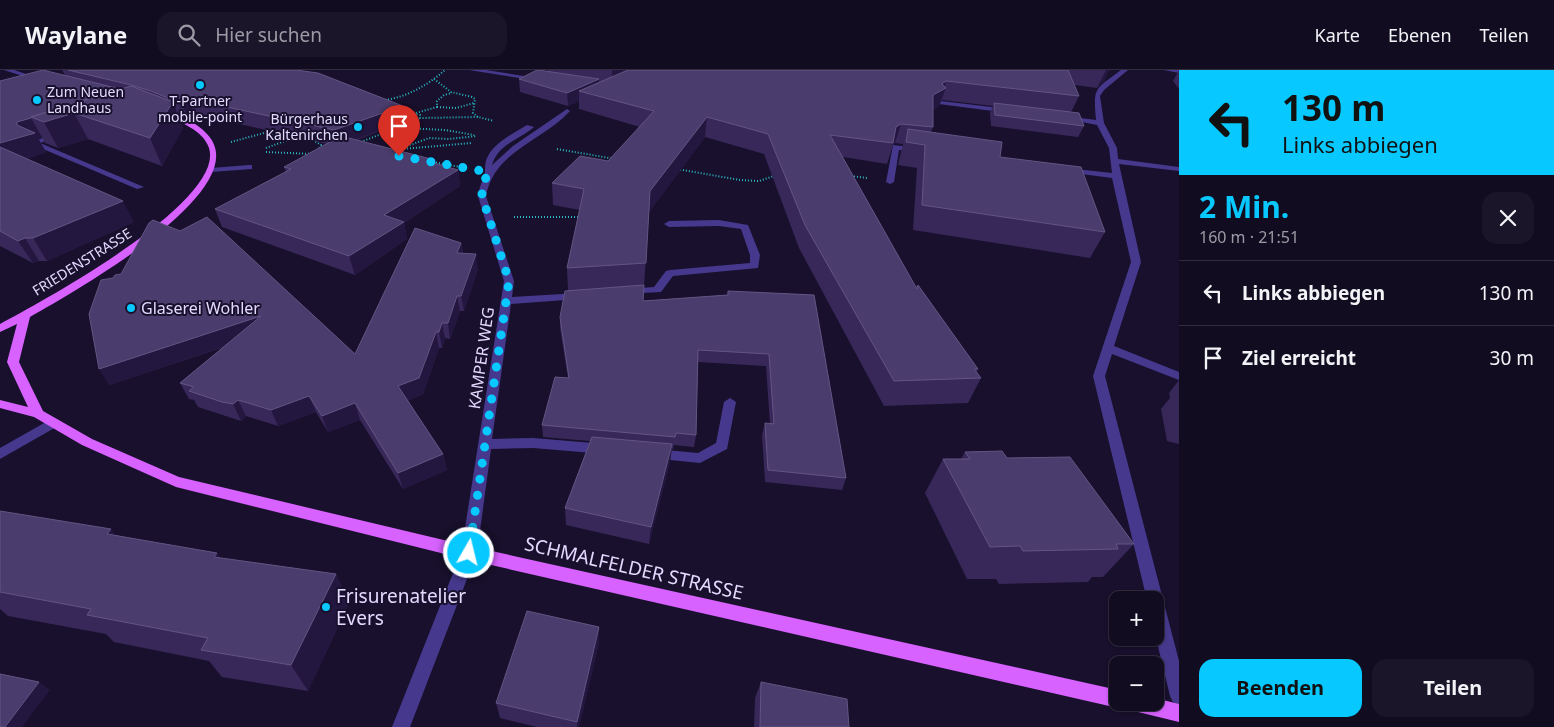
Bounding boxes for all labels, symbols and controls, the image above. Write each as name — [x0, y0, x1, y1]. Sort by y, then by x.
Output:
search box — [157, 12, 507, 57]
text: Waylane — [25, 18, 127, 51]
icon: search — [175, 21, 203, 49]
text: Hier suchen — [215, 22, 322, 48]
text: Karte — [1315, 23, 1360, 47]
text: Ebenen — [1388, 23, 1452, 47]
text: Teilen — [1480, 23, 1529, 47]
marker: T-Partner mobile-point — [194, 79, 206, 91]
place label: Zum Neuen Landhaus — [47, 82, 124, 117]
text: 130 m — [1282, 84, 1385, 131]
icon: left — [1199, 90, 1264, 155]
place label: T-Partner mobile-point — [158, 91, 242, 126]
marker: Zum Neuen Landhaus — [31, 94, 43, 106]
pin — [378, 105, 420, 156]
place label: Bürgerhaus Kaltenirchen — [265, 109, 348, 144]
icon: arrive — [385, 112, 413, 140]
marker: Bürgerhaus Kaltenirchen — [352, 121, 364, 133]
text: Links abbiegen — [1282, 129, 1438, 159]
text: 2 Min. — [1199, 186, 1289, 227]
button: close — [1482, 192, 1534, 244]
street label: FRIEDENSTRASSE — [29, 223, 135, 300]
text: 160 m · 21:51 — [1199, 226, 1299, 248]
icon: left — [1199, 279, 1227, 307]
text: Links abbiegen — [1242, 280, 1385, 306]
text: 130 m — [1479, 280, 1534, 306]
place label: Glaserei Wohler — [141, 297, 260, 319]
marker: Glaserei Wohler — [125, 302, 137, 314]
street label: KAMPER WEG — [463, 306, 499, 410]
icon: arrive — [1199, 344, 1227, 372]
text: Ziel erreicht — [1242, 345, 1356, 371]
text: 30 m — [1490, 345, 1534, 371]
position arrow — [442, 526, 494, 578]
street label: SCHMALFELDER STRASSE — [522, 530, 746, 606]
place label: Frisurenatelier Evers — [336, 583, 466, 631]
map controls — [1109, 591, 1164, 711]
button: + — [1109, 591, 1164, 646]
marker: Frisurenatelier Evers — [320, 601, 332, 613]
button: − — [1109, 656, 1164, 711]
button: Beenden — [1199, 659, 1362, 717]
button: Teilen — [1372, 659, 1534, 717]

